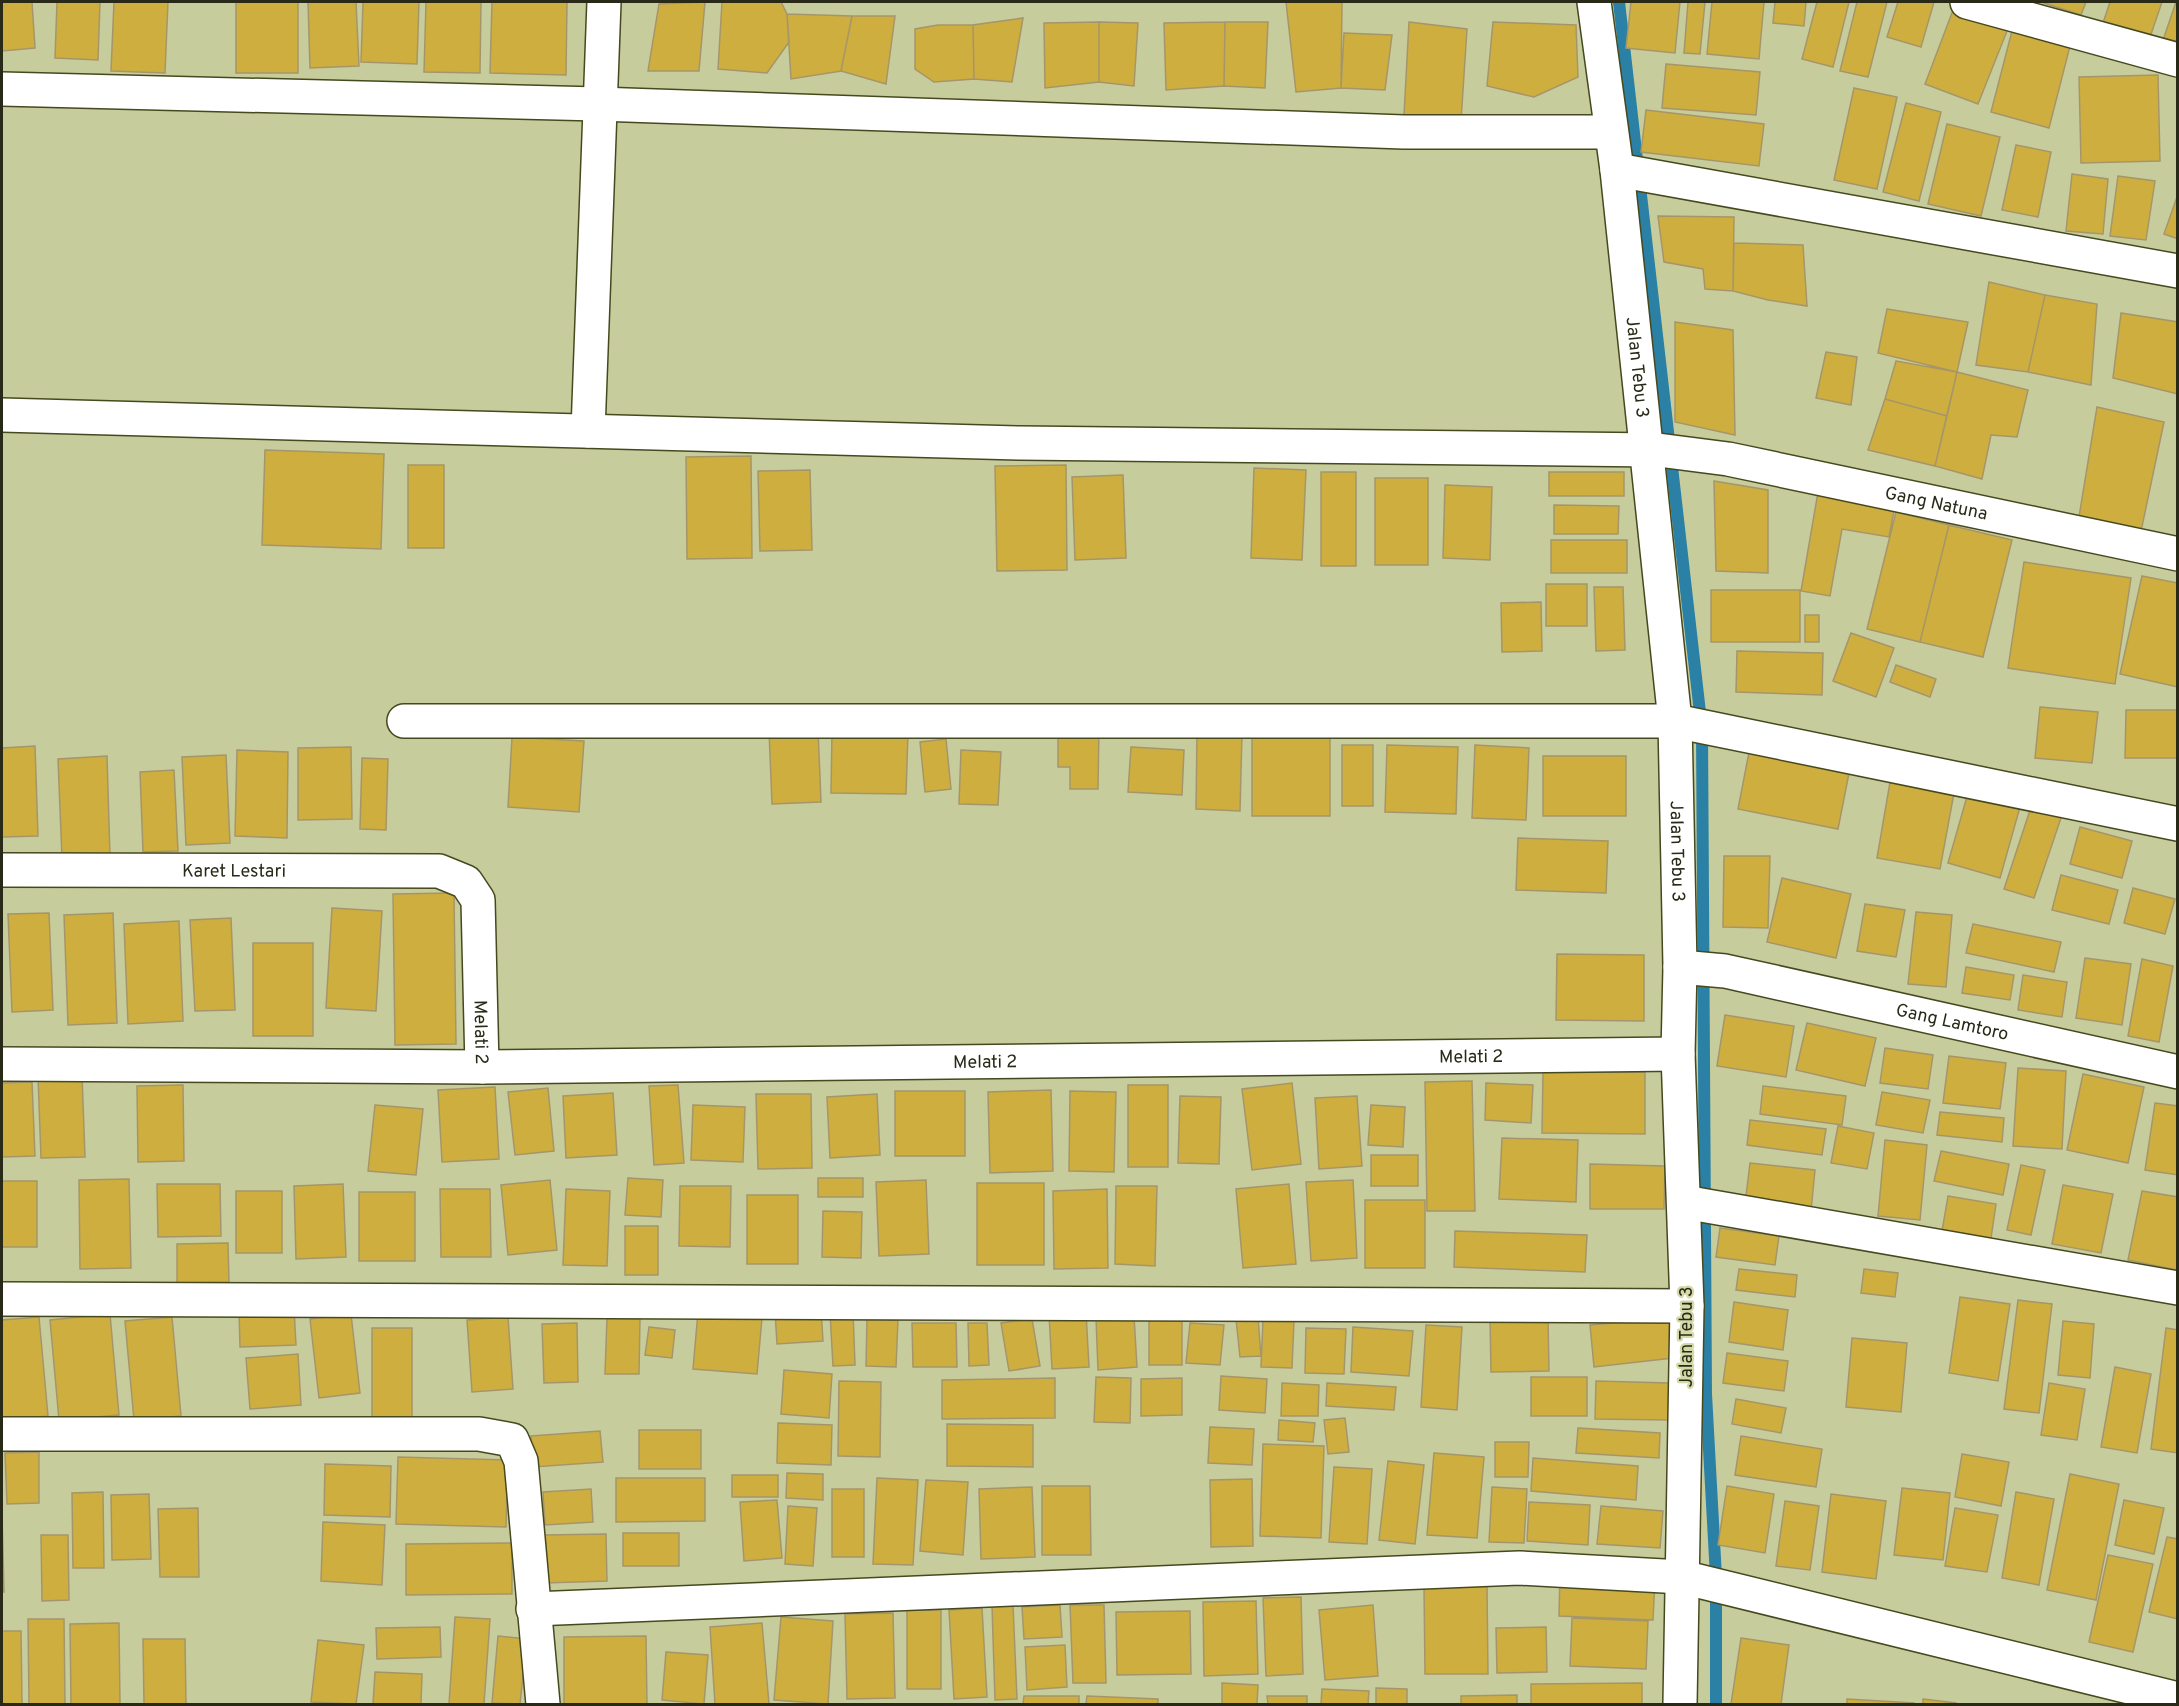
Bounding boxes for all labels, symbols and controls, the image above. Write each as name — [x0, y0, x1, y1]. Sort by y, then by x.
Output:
street label: Jalan Tebu 3 — [1620, 316, 1653, 419]
street label: Gang Natuna — [1883, 482, 1990, 527]
street label: Jalan Tebu 3 — [1664, 801, 1689, 902]
street label: Karet Lestari — [182, 860, 286, 884]
street label: Gang Lamtoro — [1893, 999, 2010, 1047]
street label: Melati 2 — [467, 1000, 492, 1065]
street label: Melati 2 — [1439, 1046, 1503, 1070]
street label: Melati 2 — [953, 1051, 1017, 1075]
street label: Jalan Tebu 3 — [1676, 1286, 1699, 1388]

